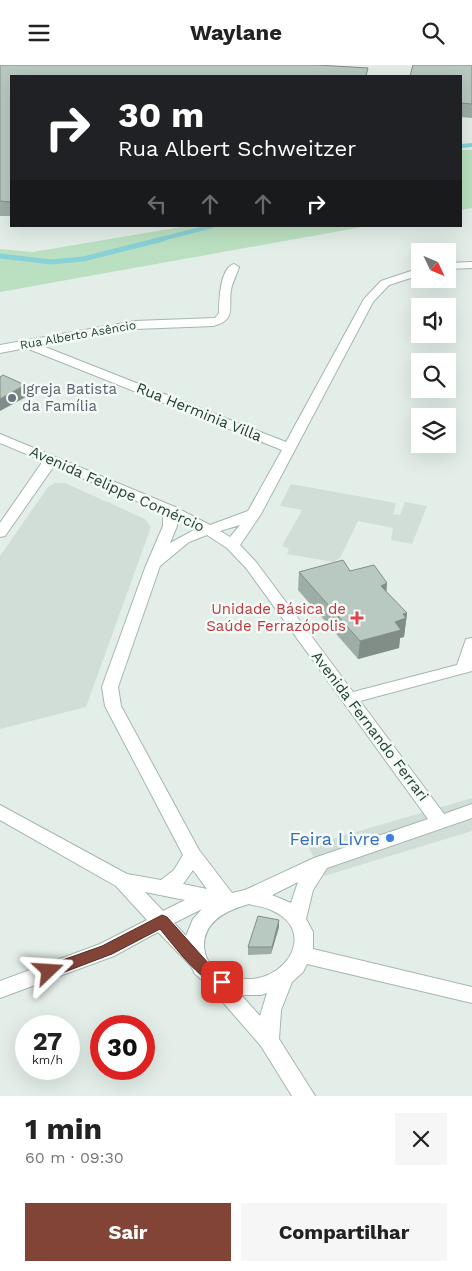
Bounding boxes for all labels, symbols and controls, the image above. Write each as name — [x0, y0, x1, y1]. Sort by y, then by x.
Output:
icon: menu — [25, 19, 53, 47]
icon: search — [419, 19, 447, 47]
text: Waylane — [190, 20, 282, 45]
text: 30 m — [118, 94, 204, 136]
icon: right — [35, 95, 100, 160]
text: Rua Albert Schweitzer — [118, 136, 356, 161]
icon: left — [143, 190, 171, 218]
icon: ahead — [196, 190, 224, 218]
icon: ahead — [249, 190, 277, 218]
icon: right — [302, 190, 330, 218]
north arrow — [411, 243, 456, 287]
map controls — [411, 243, 456, 453]
button: sound — [411, 298, 456, 343]
street label: Rua Alberto Asêncio — [19, 318, 137, 352]
button: search — [411, 353, 456, 398]
street label: Rua Herminia Villa — [134, 379, 265, 446]
place label: Igreja Batista da Família — [22, 380, 117, 415]
marker: Igreja Batista da Família — [6, 392, 18, 404]
button: layers — [411, 408, 456, 453]
street label: Avenida Felippe Comércio — [27, 442, 207, 536]
place label: Unidade Básica de Saúde Ferrazópolis — [206, 600, 346, 635]
marker: Unidade Básica de Saúde Ferrazópolis — [350, 611, 364, 625]
street label: Avenida Fernando Ferrari — [308, 647, 432, 805]
place label: Feira Livre — [289, 828, 380, 849]
marker: Feira Livre — [384, 832, 396, 844]
position arrow — [22, 944, 74, 996]
pin — [201, 961, 243, 1003]
icon: arrive — [208, 968, 236, 996]
speed limit sign: 30 — [90, 1015, 155, 1080]
text: 27 — [33, 1027, 62, 1056]
text: km/h — [32, 1053, 63, 1067]
text: 1 min — [25, 1111, 102, 1146]
button: close — [395, 1113, 447, 1165]
text: 60 m · 09:30 — [25, 1148, 124, 1167]
button: Sair — [25, 1203, 231, 1261]
button: Compartilhar — [241, 1203, 447, 1261]

